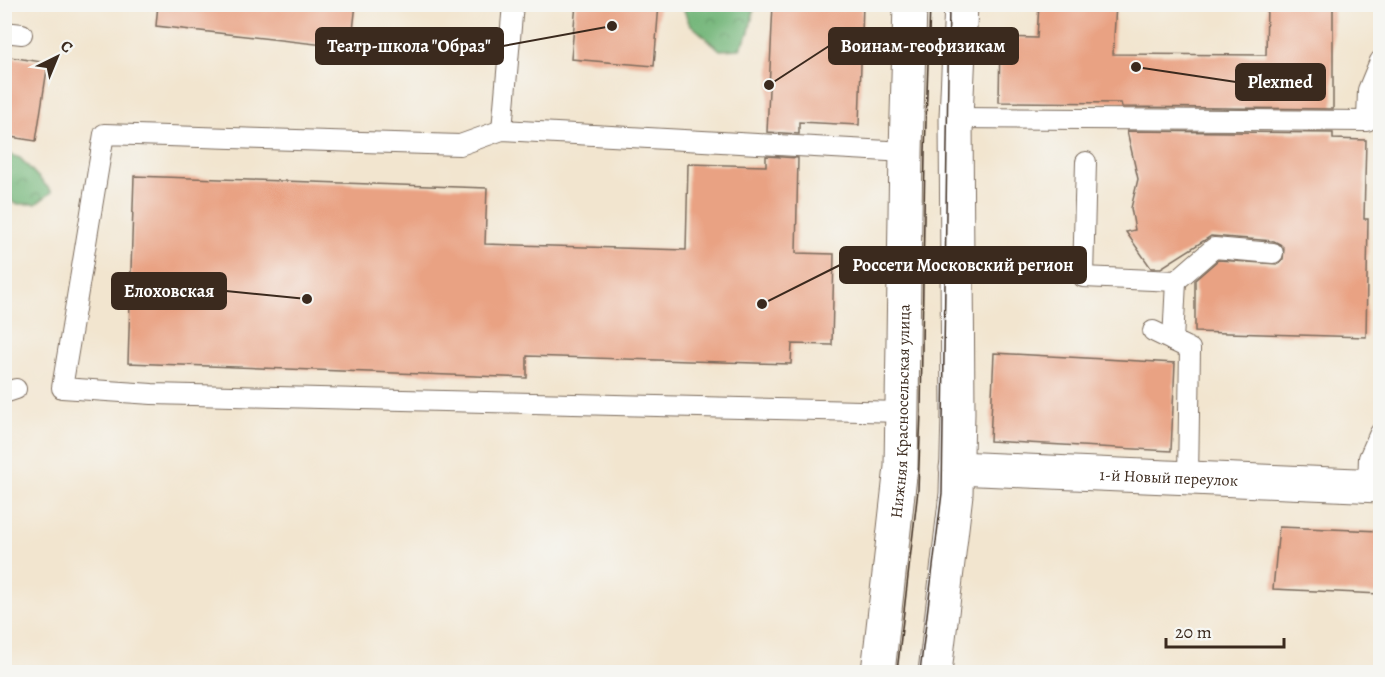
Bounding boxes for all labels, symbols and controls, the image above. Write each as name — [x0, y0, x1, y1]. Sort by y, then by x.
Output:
north arrow — [27, 27, 87, 87]
callout: Театр-школа "Образ" — [316, 28, 503, 64]
callout: Воинам-геофизикам — [829, 28, 1018, 64]
text: Театр-школа "Образ" — [327, 34, 491, 58]
text: Воинам-геофизикам — [841, 34, 1005, 58]
text: С — [55, 35, 78, 58]
callout: Plexmed — [1236, 64, 1325, 100]
text: Plexmed — [1247, 70, 1313, 94]
callout: Россети Московский регион — [840, 247, 1086, 283]
text: Россети Московский регион — [852, 253, 1074, 277]
callout: Елоховская — [112, 273, 226, 309]
text: Елоховская — [124, 279, 214, 303]
street label: Нижняя Красносельская улица — [885, 303, 916, 520]
street label: 1-й Новый переулок — [1099, 464, 1238, 492]
scale bar — [1166, 611, 1284, 649]
text: 20 m — [1175, 620, 1212, 644]

